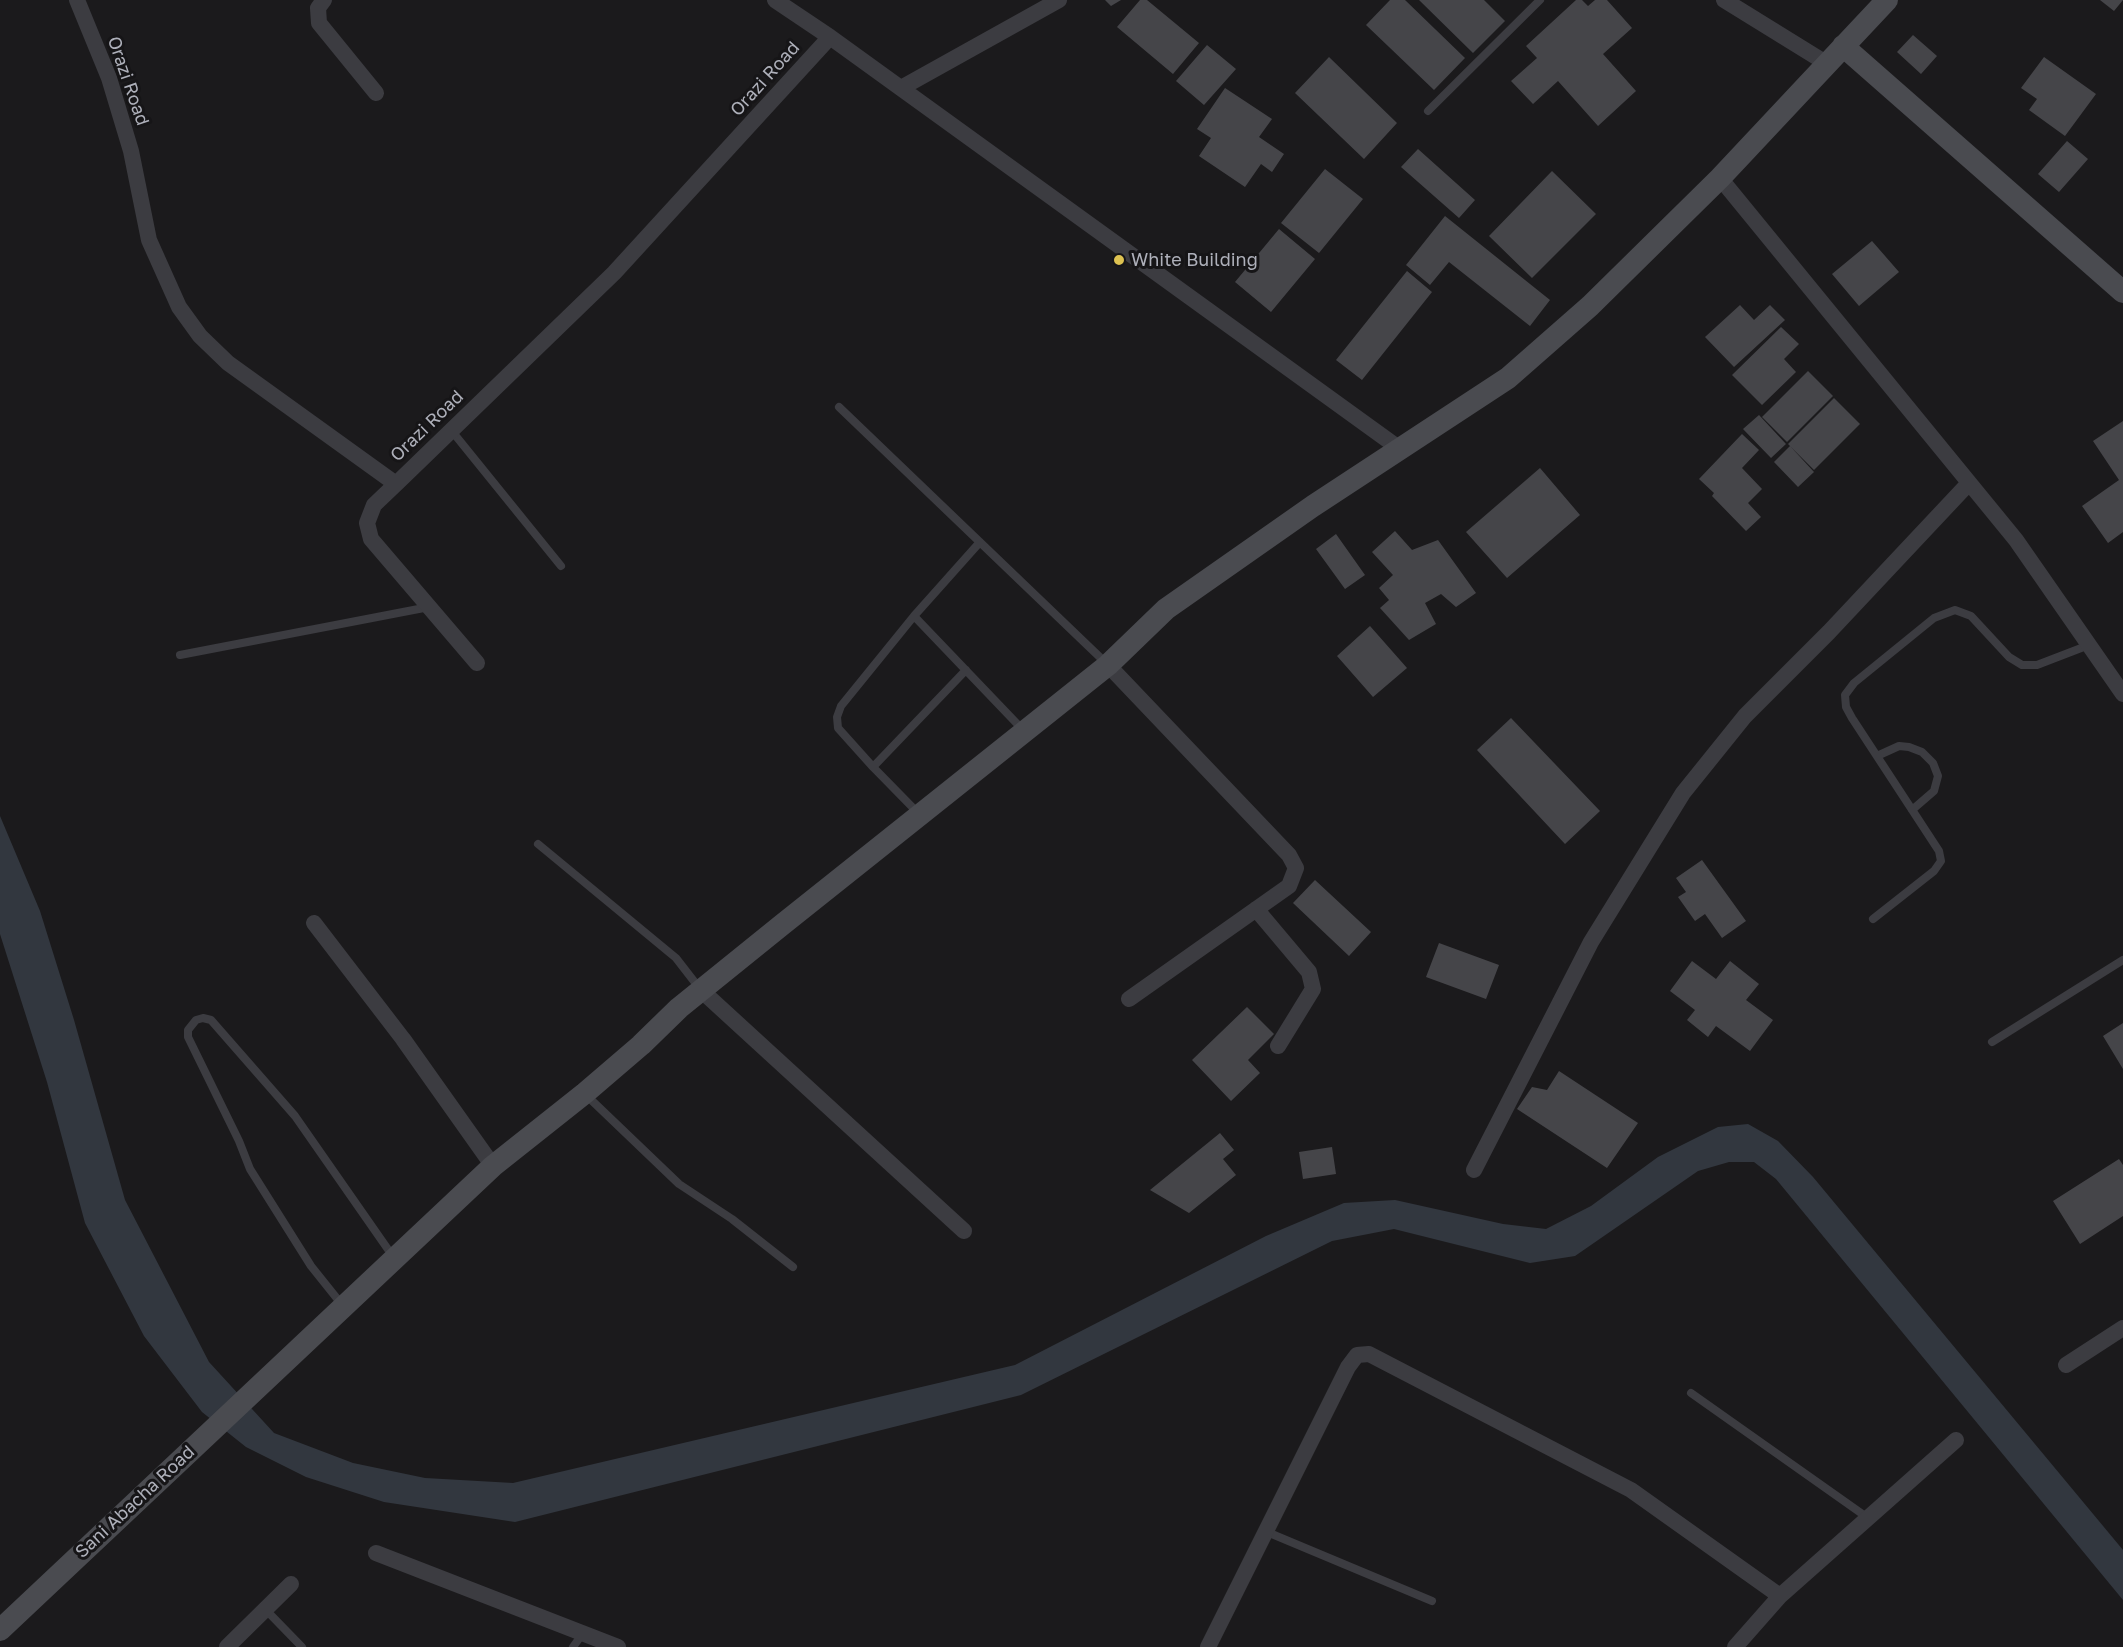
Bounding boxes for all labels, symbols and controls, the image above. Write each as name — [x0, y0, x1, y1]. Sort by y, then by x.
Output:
street label: Orazi Road — [103, 34, 153, 128]
street label: Orazi Road — [726, 37, 804, 121]
place label: White Building — [1131, 249, 1258, 271]
marker: White Building — [1112, 253, 1126, 267]
street label: Orazi Road — [386, 386, 468, 466]
street label: Sani Abacha Road — [71, 1441, 199, 1563]

